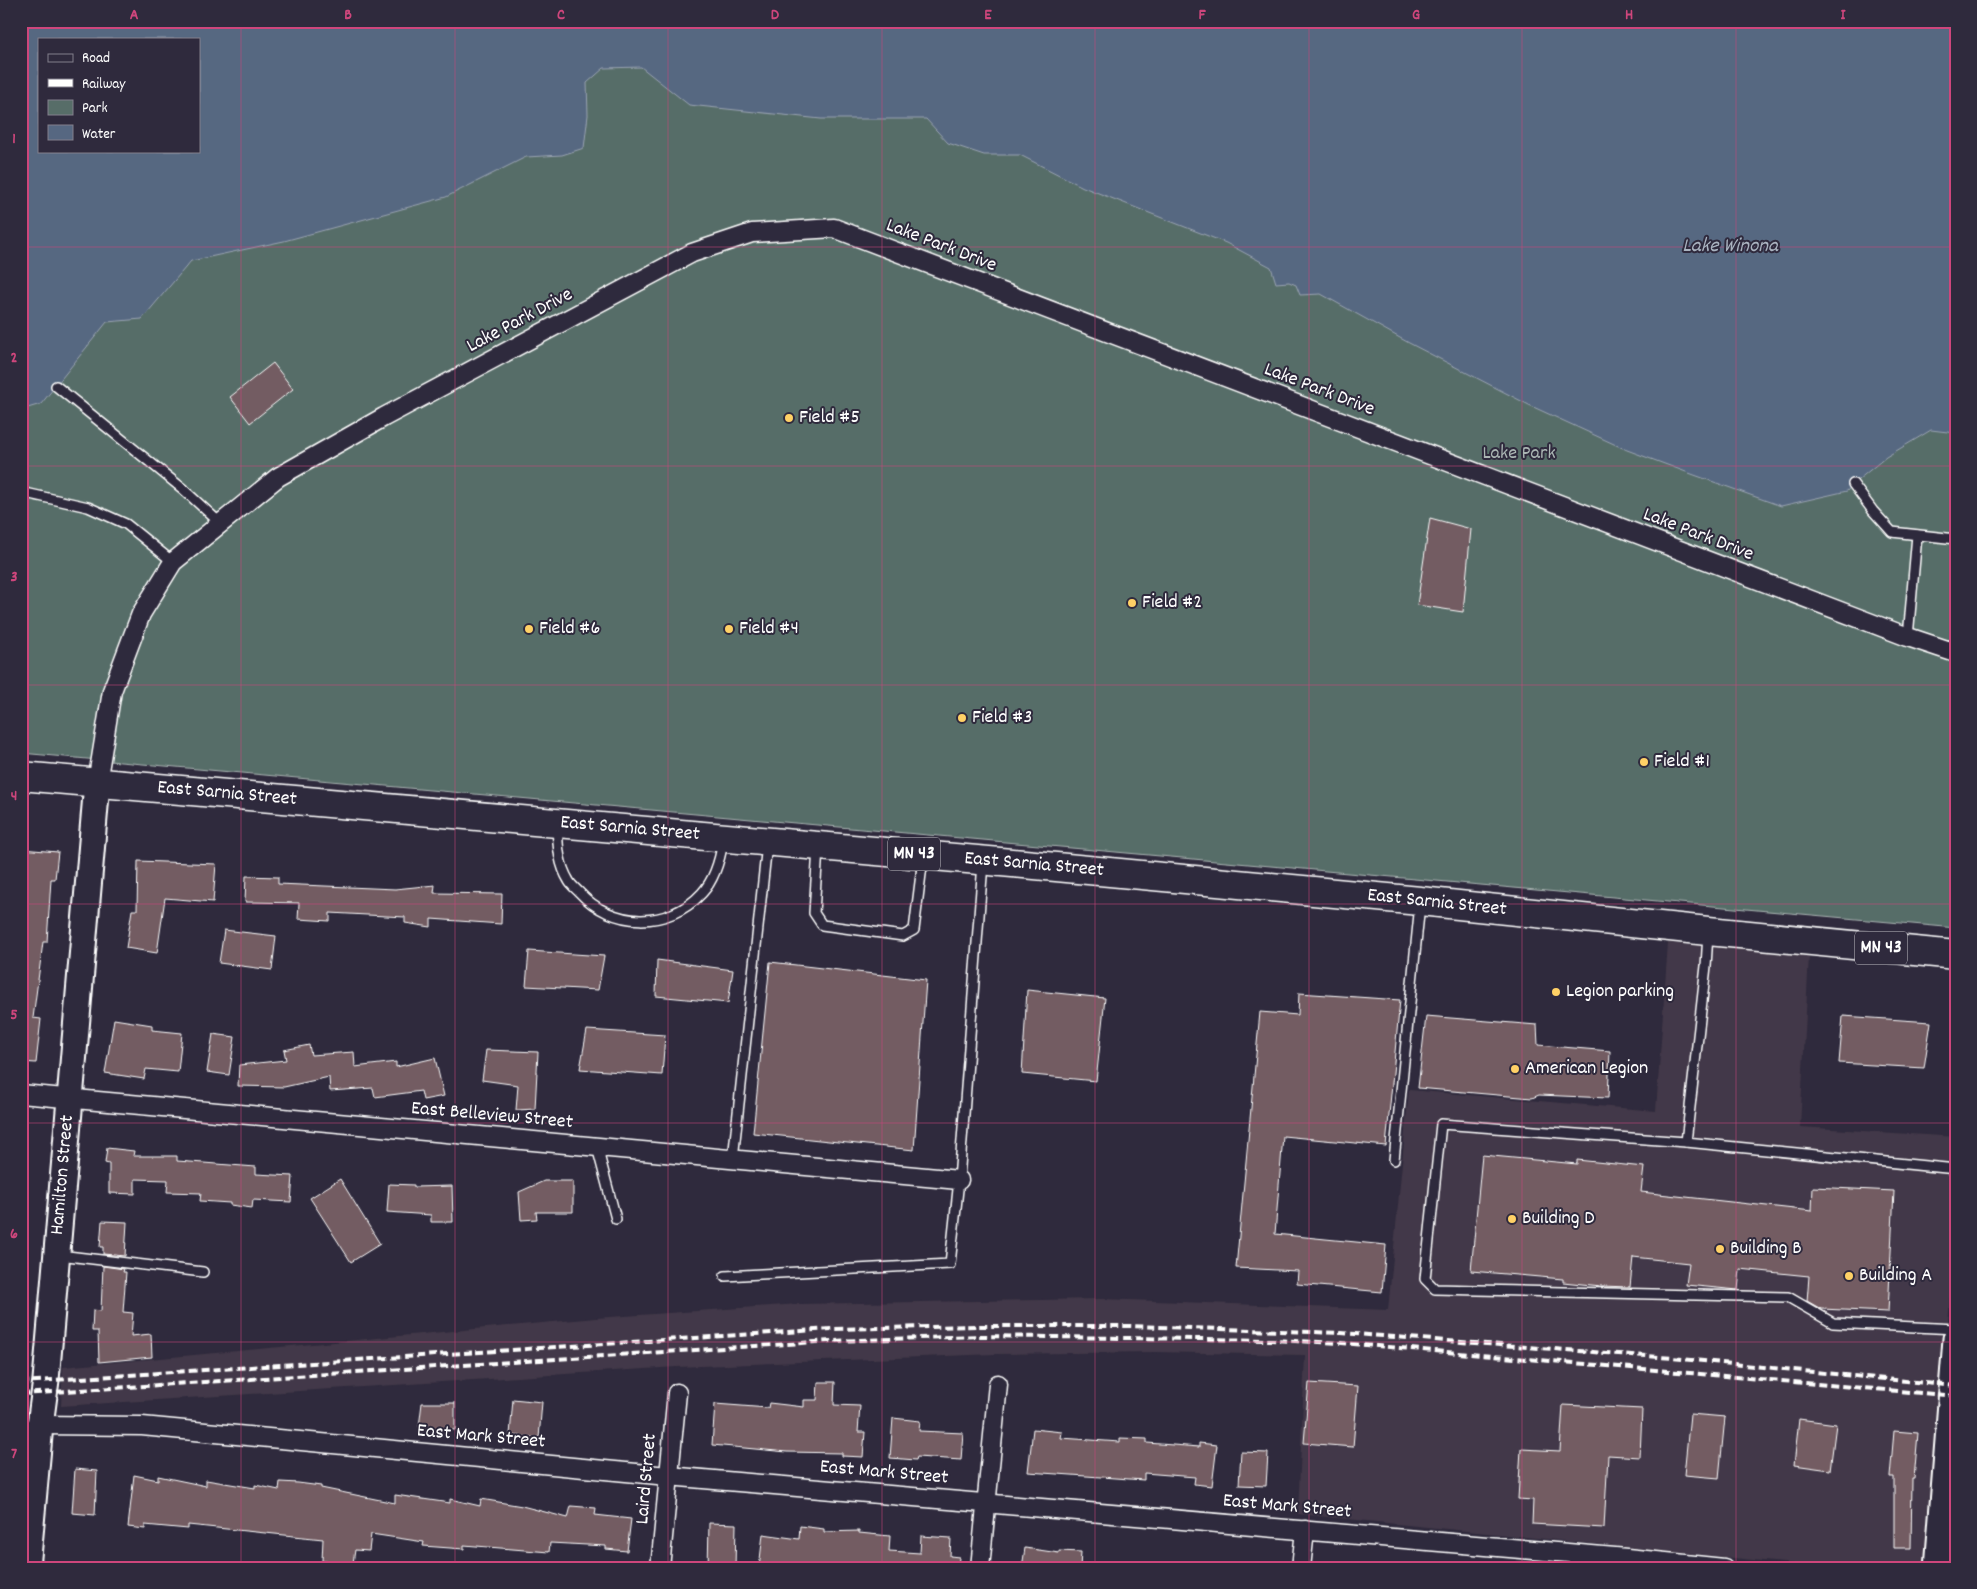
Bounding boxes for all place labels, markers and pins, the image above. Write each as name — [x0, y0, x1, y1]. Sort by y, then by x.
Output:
place label: Field #5 — [799, 404, 860, 432]
marker: Field #5 — [783, 412, 795, 424]
place label: Field #2 — [1142, 589, 1202, 617]
marker: Field #2 — [1126, 597, 1138, 609]
place label: Field #6 — [539, 615, 600, 643]
place label: Field #4 — [739, 615, 799, 643]
marker: Field #6 — [523, 623, 535, 635]
marker: Field #4 — [723, 623, 735, 635]
place label: Field #3 — [972, 704, 1032, 732]
marker: Field #3 — [956, 712, 968, 724]
place label: Field #1 — [1654, 748, 1710, 776]
marker: Field #1 — [1638, 756, 1650, 768]
place label: Legion parking — [1566, 978, 1674, 1006]
marker: Legion parking — [1550, 986, 1562, 998]
place label: American Legion — [1525, 1055, 1648, 1083]
marker: American Legion — [1509, 1063, 1521, 1075]
place label: Building D — [1522, 1205, 1594, 1233]
marker: Building D — [1506, 1213, 1518, 1225]
place label: Building B — [1730, 1235, 1802, 1263]
marker: Building B — [1714, 1243, 1726, 1255]
place label: Building A — [1859, 1262, 1932, 1290]
marker: Building A — [1843, 1270, 1855, 1282]

